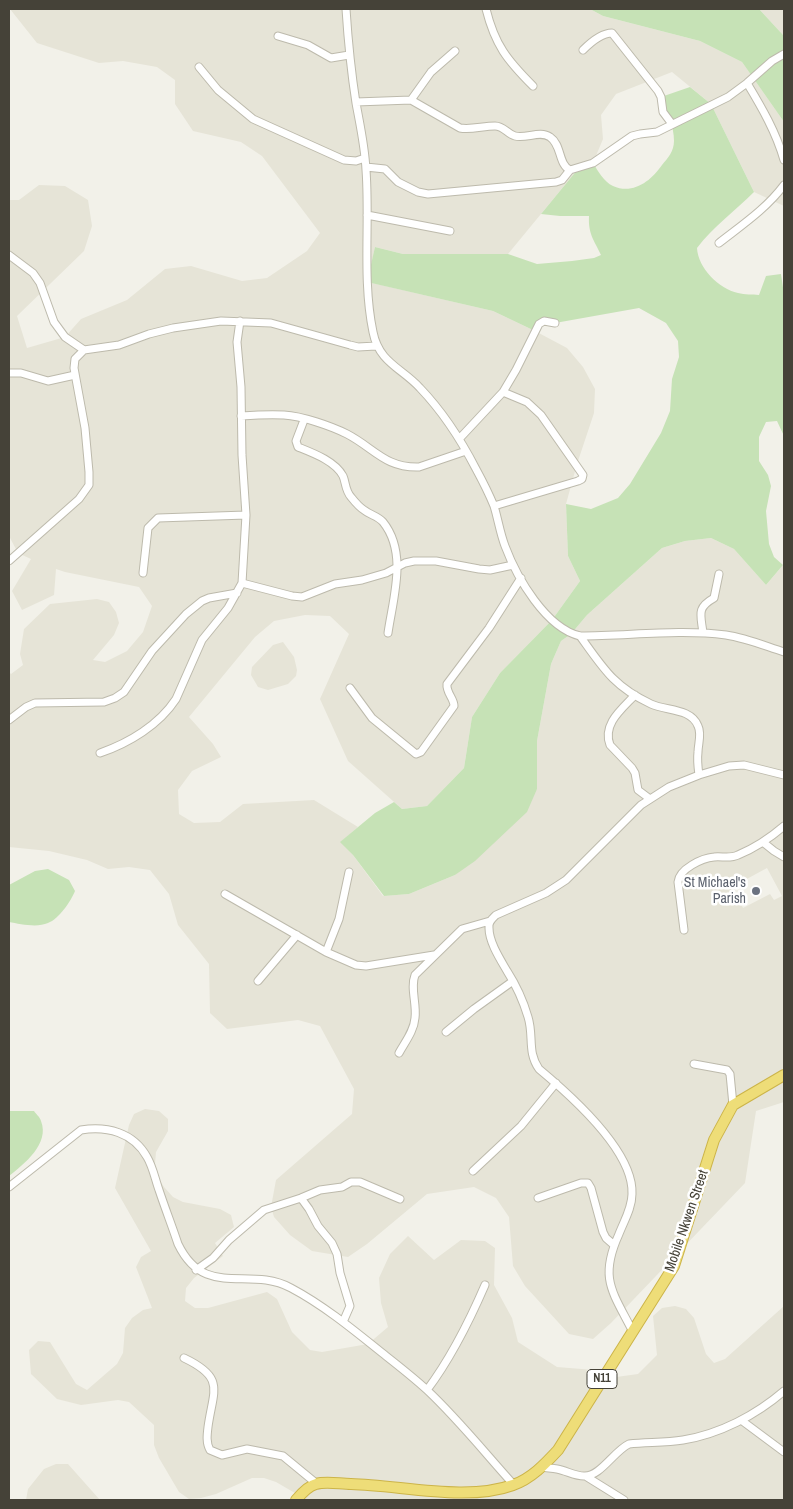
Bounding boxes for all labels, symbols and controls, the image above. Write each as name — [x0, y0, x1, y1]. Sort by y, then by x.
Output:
place label: St Michael's Parish — [684, 875, 746, 908]
marker: St Michael's Parish — [750, 885, 762, 897]
street label: Mobile Nkwen Street — [662, 1168, 712, 1274]
road number: N11 — [587, 1370, 617, 1388]

